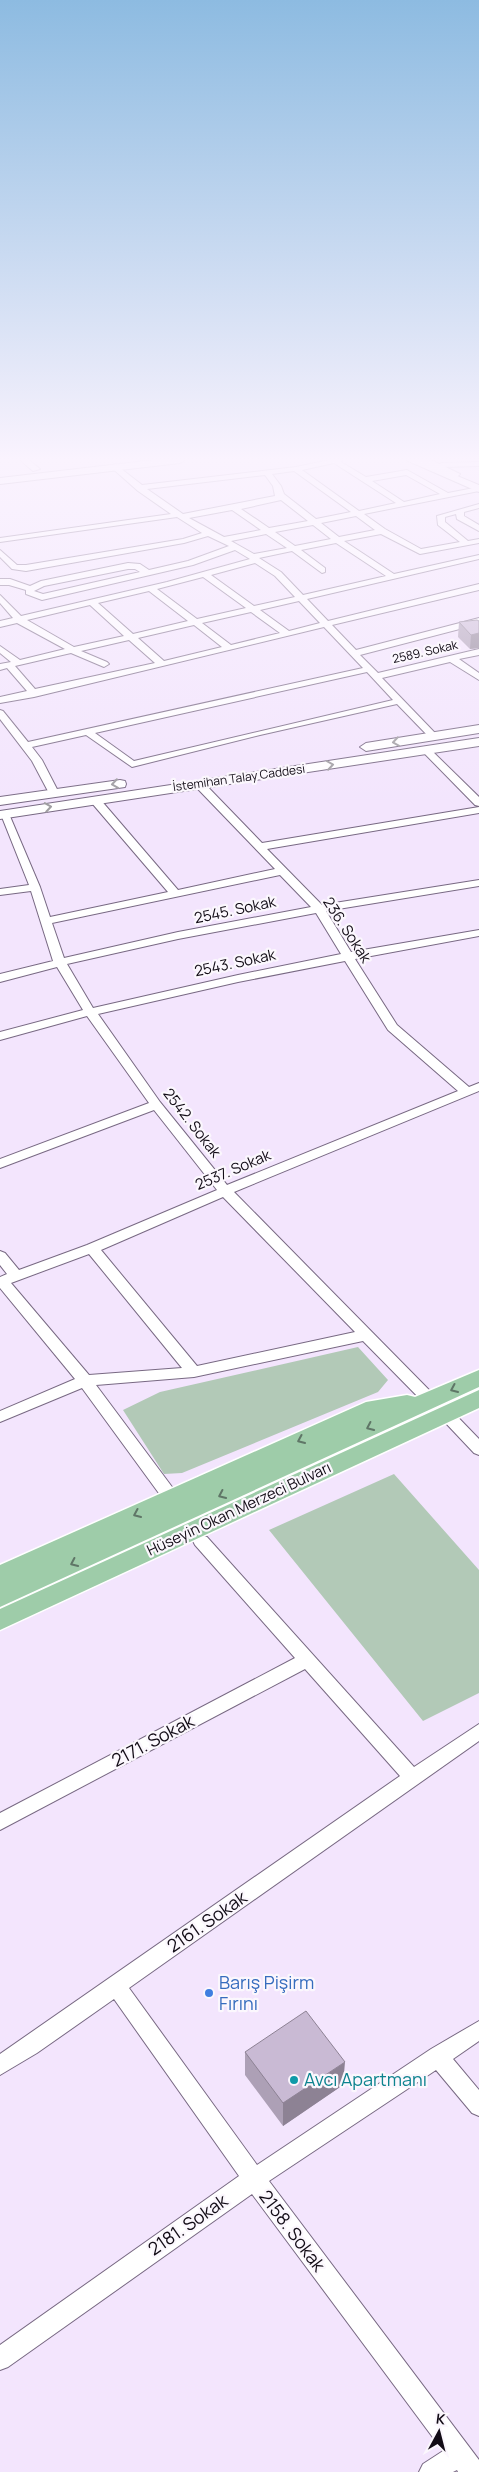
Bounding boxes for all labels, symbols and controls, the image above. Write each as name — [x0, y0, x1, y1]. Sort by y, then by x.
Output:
street label: 2589. Sokak — [391, 636, 460, 667]
one-way arrow — [392, 736, 400, 747]
street label: İstemihan Talay Caddesi — [172, 760, 306, 795]
one-way arrow — [326, 760, 334, 770]
one-way arrow — [110, 779, 119, 789]
one-way arrow — [44, 803, 52, 813]
street label: 2545. Sokak — [192, 891, 278, 928]
street label: 236. Sokak — [318, 893, 377, 967]
street label: 2543. Sokak — [192, 944, 278, 981]
street label: 2542. Sokak — [159, 1084, 226, 1162]
street label: 2537. Sokak — [192, 1144, 274, 1195]
one-way arrow — [450, 1382, 459, 1393]
one-way arrow — [366, 1421, 375, 1432]
one-way arrow — [297, 1434, 306, 1445]
street label: Hüseyin Okan Merzeci Bulvarı — [143, 1457, 334, 1561]
one-way arrow — [218, 1489, 227, 1500]
one-way arrow — [133, 1508, 142, 1519]
one-way arrow — [70, 1557, 79, 1567]
street label: 2171. Sokak — [107, 1708, 199, 1772]
street label: 2161. Sokak — [162, 1884, 252, 1957]
place label: Barış Pişirm Fırını — [219, 1970, 314, 2015]
marker: Barış Pişirm Fırını — [203, 1987, 215, 1999]
place label: Avcı Apartmanı — [304, 2067, 427, 2091]
marker: Avcı Apartmanı — [288, 2074, 300, 2086]
street label: 2158. Sokak — [254, 2185, 332, 2277]
street label: 2181. Sokak — [143, 2187, 233, 2260]
north arrow — [414, 2407, 464, 2457]
text: K — [435, 2409, 447, 2429]

